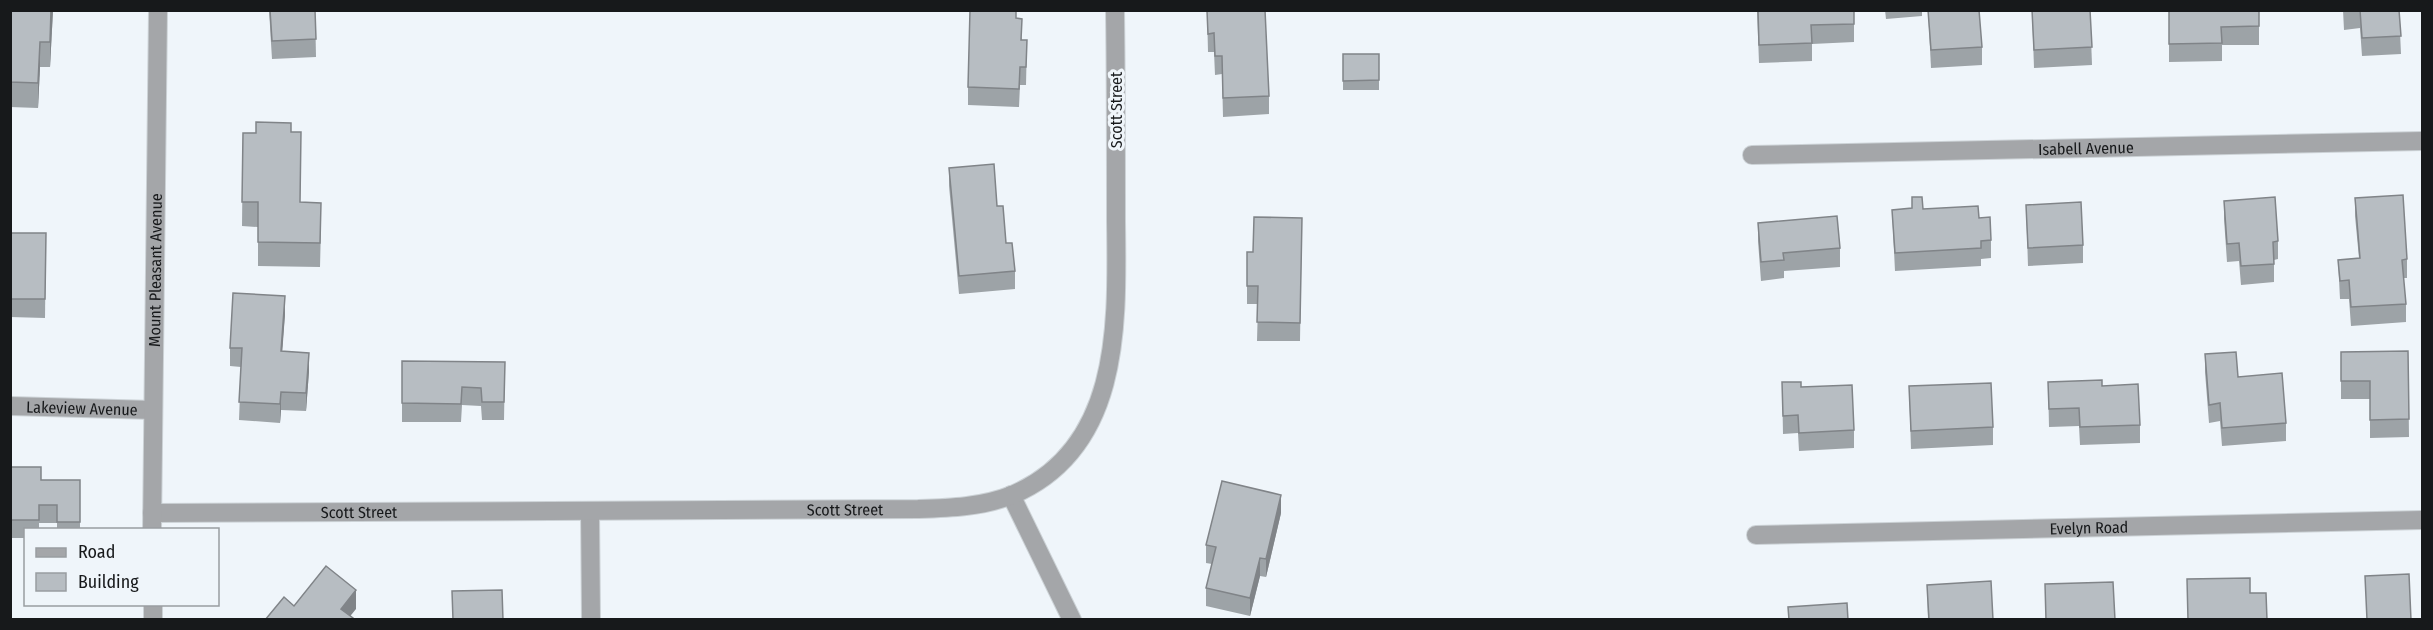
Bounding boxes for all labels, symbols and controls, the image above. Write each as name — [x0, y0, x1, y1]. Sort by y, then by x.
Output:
street label: Scott Street — [1107, 71, 1126, 148]
street label: Isabell Avenue — [2038, 138, 2134, 159]
street label: Mount Pleasant Avenue — [145, 193, 166, 347]
street label: Lakeview Avenue — [26, 397, 138, 420]
street label: Scott Street — [807, 500, 884, 520]
street label: Scott Street — [321, 503, 398, 522]
street label: Evelyn Road — [2049, 518, 2129, 538]
legend — [24, 528, 219, 606]
text: Road — [78, 541, 115, 563]
text: Building — [78, 571, 139, 593]

